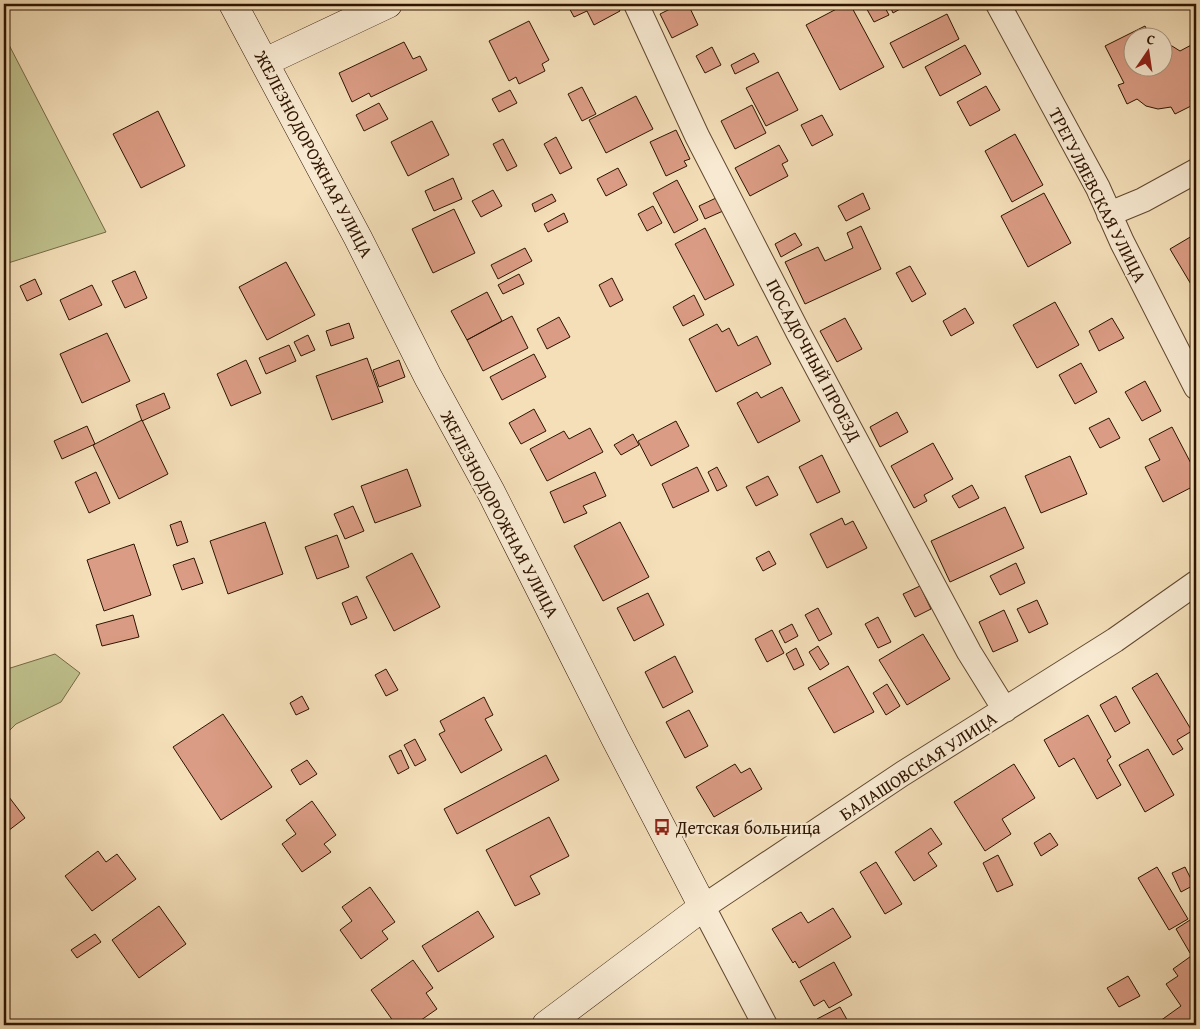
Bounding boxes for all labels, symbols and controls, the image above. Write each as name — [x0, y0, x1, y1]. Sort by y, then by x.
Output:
north arrow — [1122, 28, 1172, 78]
text: С — [1145, 29, 1157, 50]
street label: ЖЕЛЕЗНОДОРОЖНАЯ УЛИЦА — [247, 45, 380, 263]
street label: ТРЕГУЛЯЕВСКАЯ УЛИЦА — [1042, 103, 1154, 287]
street label: ПОСАДОЧНЫЙ ПРОЕЗД — [760, 274, 868, 446]
street label: ЖЕЛЕЗНОДОРОЖНАЯ УЛИЦА — [433, 405, 566, 623]
street label: БАЛАШОВСКАЯ УЛИЦА — [834, 705, 1002, 827]
place label: Детская больница — [675, 814, 821, 841]
bus stop icon: Детская больница — [652, 817, 672, 837]

